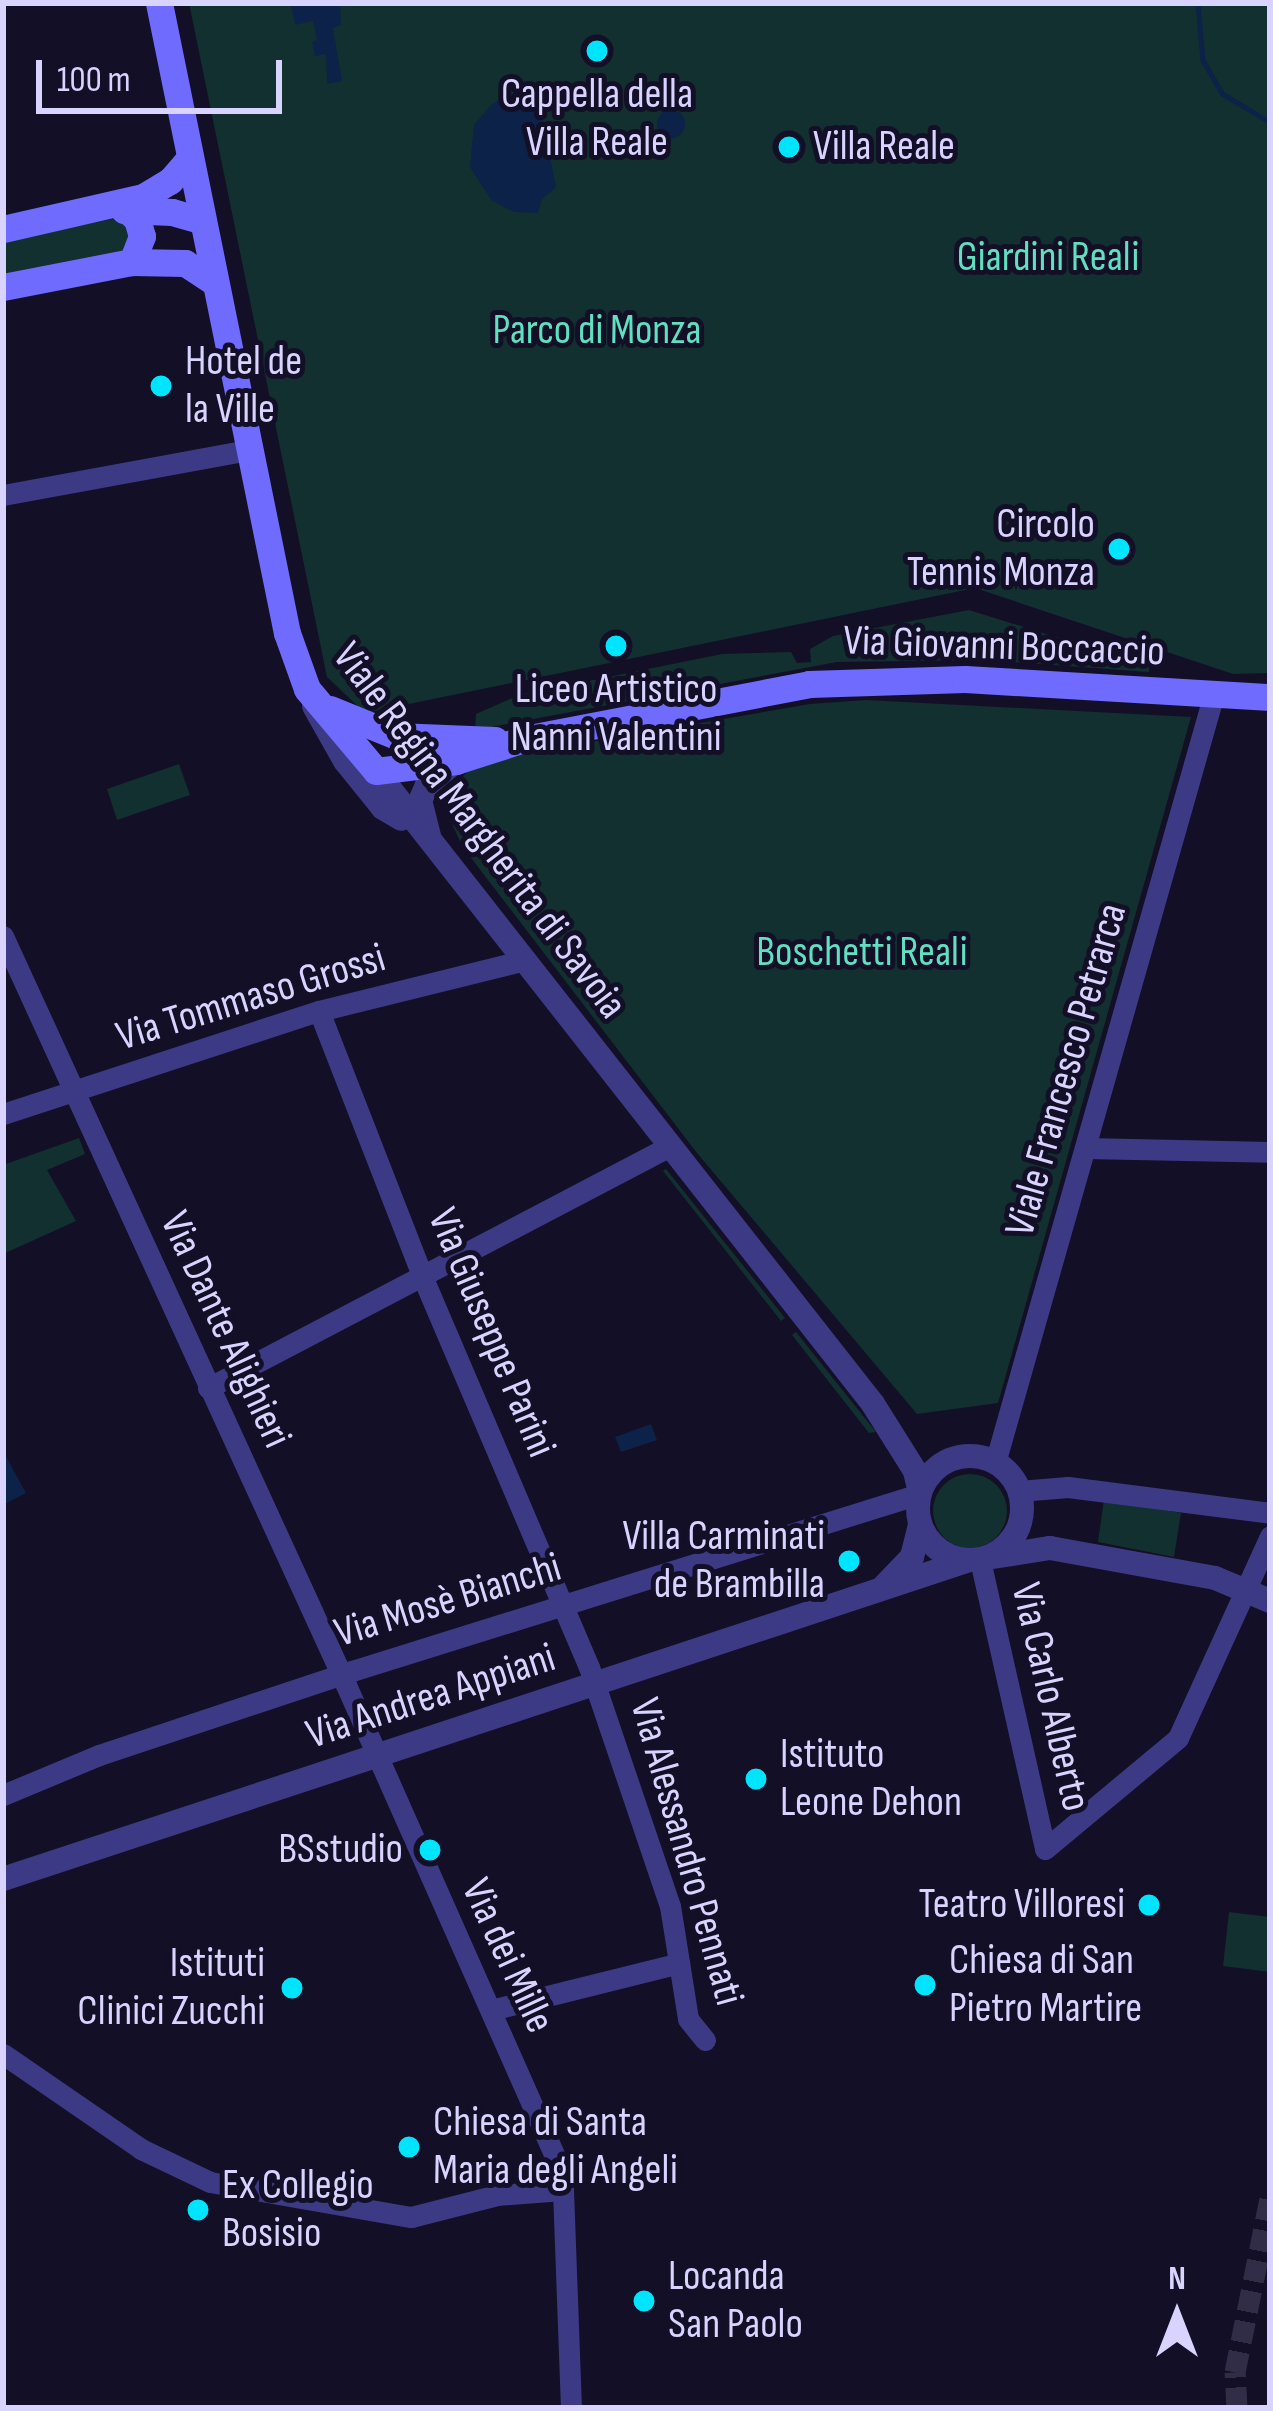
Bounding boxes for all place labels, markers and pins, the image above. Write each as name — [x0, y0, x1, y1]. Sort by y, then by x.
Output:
marker: Cappella della Villa Reale — [584, 38, 610, 64]
place label: Cappella della Villa Reale — [501, 70, 693, 168]
place label: Villa Reale — [813, 122, 955, 172]
marker: Villa Reale — [776, 134, 802, 160]
place label: Hotel de la Ville — [185, 337, 302, 436]
marker: Hotel de la Ville — [148, 373, 174, 399]
place label: Circolo Tennis Monza — [907, 500, 1095, 598]
marker: Circolo Tennis Monza — [1106, 536, 1132, 562]
marker: Liceo Artistico Nanni Valentini — [603, 633, 629, 659]
place label: Liceo Artistico Nanni Valentini — [510, 665, 722, 764]
place label: Villa Carminati de Brambilla — [622, 1512, 825, 1610]
marker: Villa Carminati de Brambilla — [836, 1548, 862, 1574]
place label: Istituto Leone Dehon — [780, 1730, 962, 1828]
marker: Istituto Leone Dehon — [743, 1766, 769, 1792]
place label: BSstudio — [278, 1825, 403, 1875]
marker: BSstudio — [414, 1834, 446, 1866]
place label: Teatro Villoresi — [918, 1880, 1125, 1930]
marker: Teatro Villoresi — [1136, 1892, 1162, 1918]
place label: Chiesa di San Pietro Martire — [949, 1936, 1142, 2034]
place label: Istituti Clinici Zucchi — [77, 1939, 265, 2038]
marker: Istituti Clinici Zucchi — [276, 1972, 308, 2004]
marker: Chiesa di San Pietro Martire — [912, 1972, 938, 1998]
place label: Chiesa di Santa Maria degli Angeli — [433, 2098, 678, 2196]
marker: Chiesa di Santa Maria degli Angeli — [396, 2134, 422, 2160]
place label: Ex Collegio Bosisio — [222, 2161, 374, 2260]
marker: Ex Collegio Bosisio — [185, 2197, 211, 2223]
place label: Locanda San Paolo — [668, 2252, 803, 2350]
marker: Locanda San Paolo — [631, 2288, 657, 2314]

